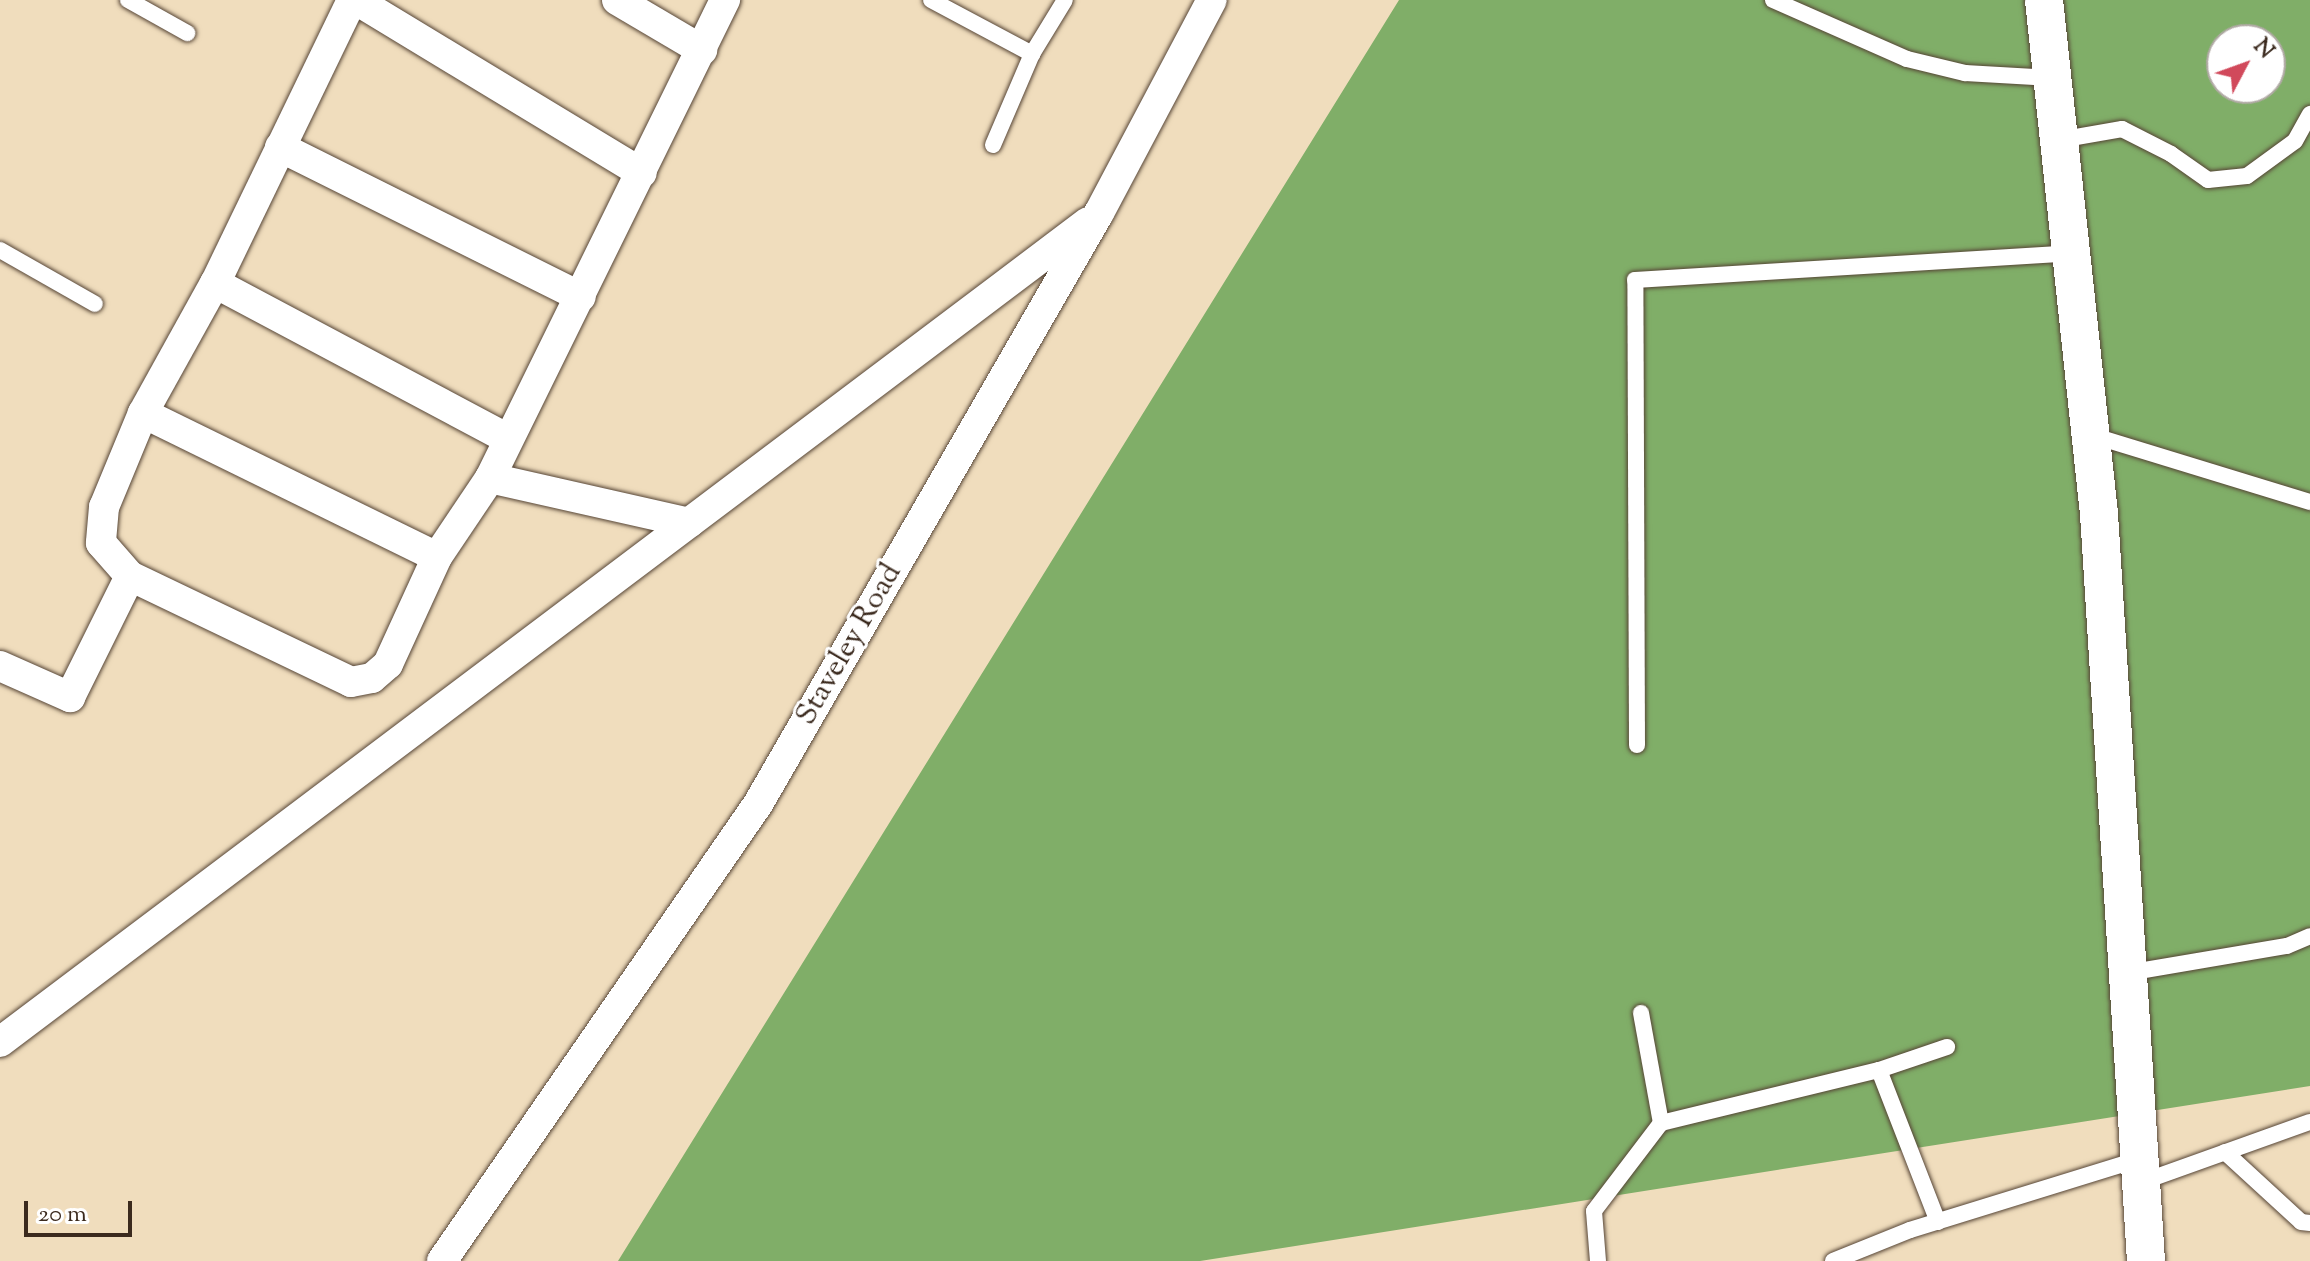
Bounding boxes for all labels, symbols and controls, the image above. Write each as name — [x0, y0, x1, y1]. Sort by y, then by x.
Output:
north arrow — [2206, 24, 2286, 104]
text: N — [2245, 32, 2280, 67]
street label: Staveley Road — [789, 558, 911, 732]
scale bar — [28, 1185, 136, 1235]
text: 20 m — [38, 1198, 87, 1232]

